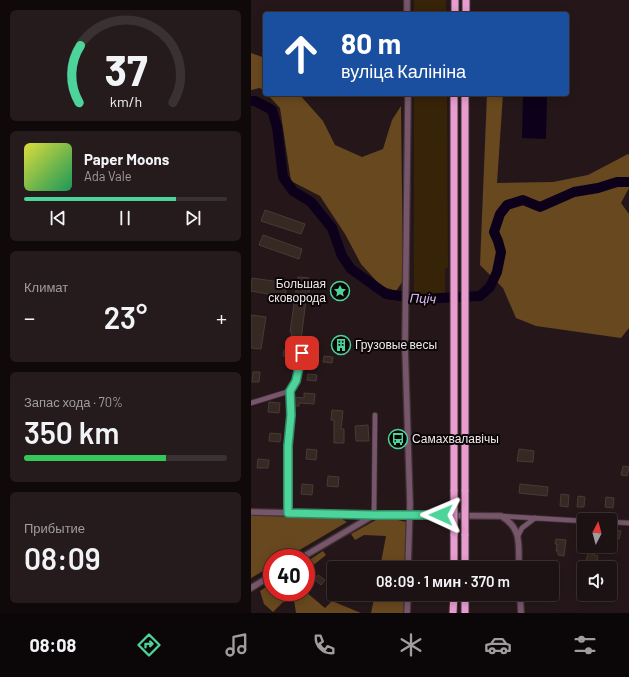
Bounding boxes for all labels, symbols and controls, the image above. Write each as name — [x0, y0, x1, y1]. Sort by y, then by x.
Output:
text: 80 m — [341, 26, 401, 60]
icon: ahead — [275, 28, 327, 80]
text: 37 — [104, 44, 147, 94]
text: вуліца Калініна — [341, 60, 466, 82]
text: km/h — [109, 93, 142, 110]
text: Paper Moons — [84, 150, 169, 168]
text: Ada Vale — [84, 168, 132, 184]
icon: previous — [47, 207, 69, 229]
icon: pause — [114, 207, 136, 229]
icon: next — [182, 207, 204, 229]
place label: Большая сковорода — [268, 276, 326, 305]
text: Климат — [24, 279, 68, 295]
place icon: Большая сковорода — [329, 280, 351, 302]
water label: Пціч — [409, 290, 437, 306]
text: 23° — [104, 299, 147, 335]
text: − — [24, 304, 35, 330]
text: + — [216, 304, 227, 330]
building icon: Грузовые весы — [330, 334, 352, 356]
pin — [285, 336, 319, 370]
place label: Грузовые весы — [355, 337, 437, 352]
icon: arrive — [291, 342, 313, 364]
text: Запас хода · 70% — [24, 394, 123, 410]
text: 350 km — [24, 414, 119, 450]
bus stop icon: Самахвалавічы — [387, 428, 409, 450]
place label: Самахвалавічы — [412, 431, 499, 445]
position arrow — [420, 494, 462, 536]
north arrow — [577, 513, 617, 553]
map controls — [577, 513, 617, 601]
text: Прибытие — [24, 520, 85, 536]
text: 08:09 — [24, 540, 101, 576]
speed limit sign: 40 — [263, 549, 315, 601]
button: sound — [577, 561, 617, 601]
text: 08:09 · 1 мин · 370 m — [376, 572, 510, 590]
icon: directions — [135, 631, 163, 659]
icon: music — [223, 631, 251, 659]
icon: phone — [310, 631, 338, 659]
icon: climate — [397, 631, 425, 659]
icon: car — [484, 631, 512, 659]
icon: filters — [571, 631, 599, 659]
text: 08:08 — [30, 634, 76, 656]

